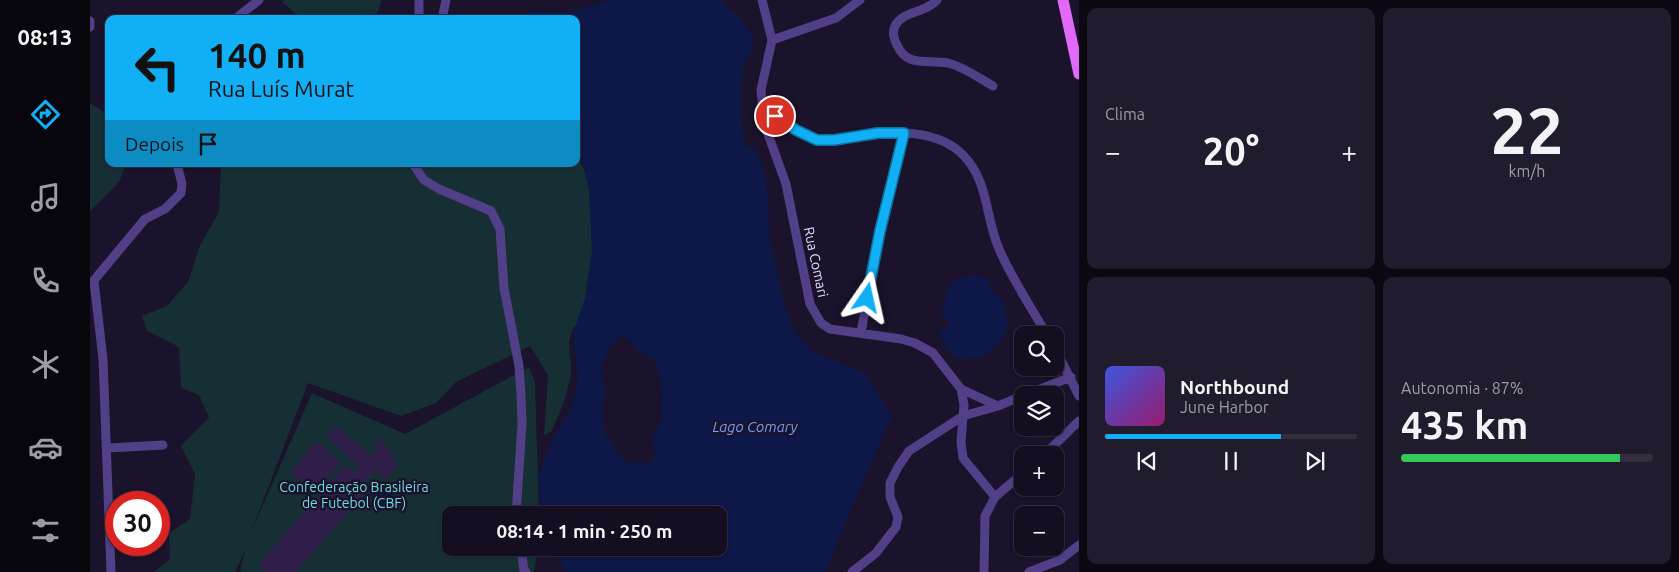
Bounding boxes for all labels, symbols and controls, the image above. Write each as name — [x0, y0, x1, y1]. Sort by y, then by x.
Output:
text: 08:13 — [17, 24, 73, 49]
icon: left — [125, 35, 190, 100]
text: 140 m — [208, 35, 306, 75]
text: Rua Luís Murat — [208, 76, 354, 101]
text: 22 — [1490, 93, 1564, 166]
pin — [754, 95, 796, 137]
icon: directions — [28, 97, 63, 132]
icon: arrive — [761, 102, 789, 130]
text: Clima — [1105, 105, 1145, 123]
icon: arrive — [194, 130, 222, 158]
text: 20° — [1203, 130, 1259, 172]
text: Depois — [125, 133, 184, 155]
text: − — [1105, 136, 1121, 167]
text: + — [1341, 136, 1357, 167]
text: km/h — [1509, 162, 1545, 180]
icon: music — [28, 180, 63, 215]
street label: Rua Comari — [801, 225, 831, 299]
icon: phone — [28, 263, 63, 298]
position arrow — [840, 271, 892, 323]
map controls — [1014, 326, 1064, 556]
button: search — [1014, 326, 1064, 376]
icon: climate — [28, 347, 63, 382]
text: Northbound — [1180, 376, 1289, 398]
text: Autonomia · 87% — [1401, 379, 1523, 397]
button: layers — [1014, 386, 1064, 436]
text: June Harbor — [1180, 398, 1269, 416]
text: 435 km — [1401, 404, 1528, 446]
water label: Lago Comary — [712, 418, 798, 435]
icon: car — [28, 430, 63, 465]
button: + — [1014, 446, 1064, 496]
icon: previous — [1133, 447, 1161, 475]
icon: pause — [1217, 447, 1245, 475]
icon: next — [1301, 447, 1329, 475]
park label: Confederação Brasileira de Futebol (CBF) — [279, 479, 429, 511]
speed limit sign: 30 — [105, 491, 170, 556]
button: − — [1014, 506, 1064, 556]
icon: filters — [28, 513, 63, 548]
text: 08:14 · 1 min · 250 m — [497, 520, 672, 542]

